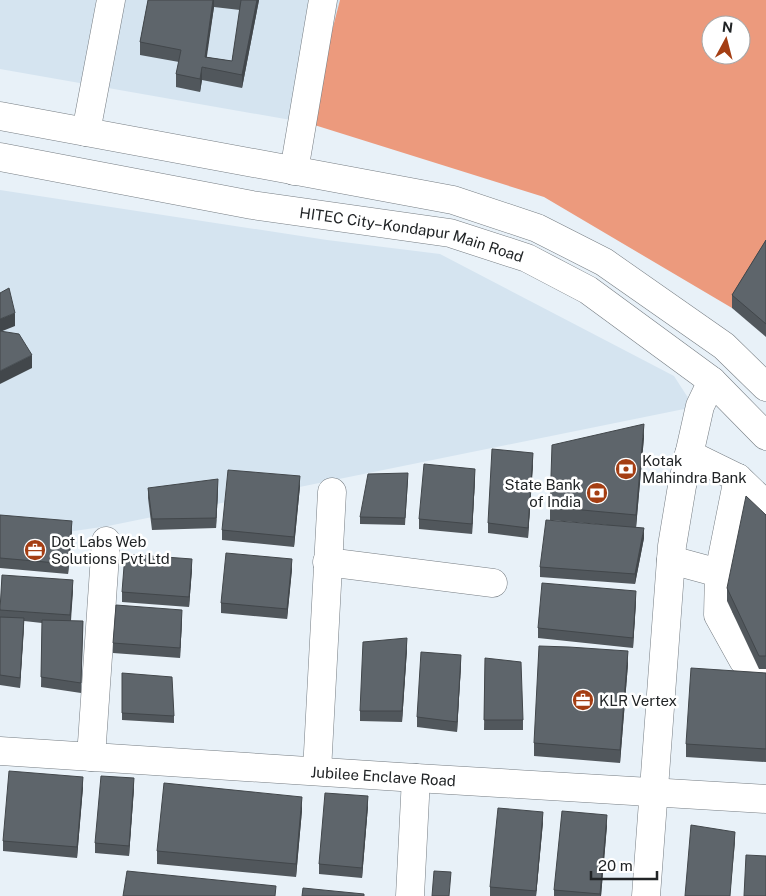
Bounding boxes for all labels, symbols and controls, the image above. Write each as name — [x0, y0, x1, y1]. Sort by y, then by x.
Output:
north arrow — [701, 15, 751, 65]
text: N — [721, 18, 734, 36]
street label: HITEC City–Kondapur Main Road — [298, 203, 526, 265]
place label: Kotak Mahindra Bank — [642, 452, 747, 486]
bank icon: Kotak Mahindra Bank — [614, 457, 638, 481]
place label: State Bank of India — [504, 476, 581, 510]
bank icon: State Bank of India — [585, 481, 609, 505]
place label: Dot Labs Web Solutions Pvt Ltd — [51, 533, 170, 567]
office icon: Dot Labs Web Solutions Pvt Ltd — [23, 538, 47, 562]
office icon: KLR Vertex — [571, 688, 595, 712]
place label: KLR Vertex — [599, 692, 677, 709]
street label: Jubilee Enclave Road — [310, 763, 456, 789]
scale bar — [591, 848, 657, 880]
text: 20 m — [598, 857, 633, 874]

